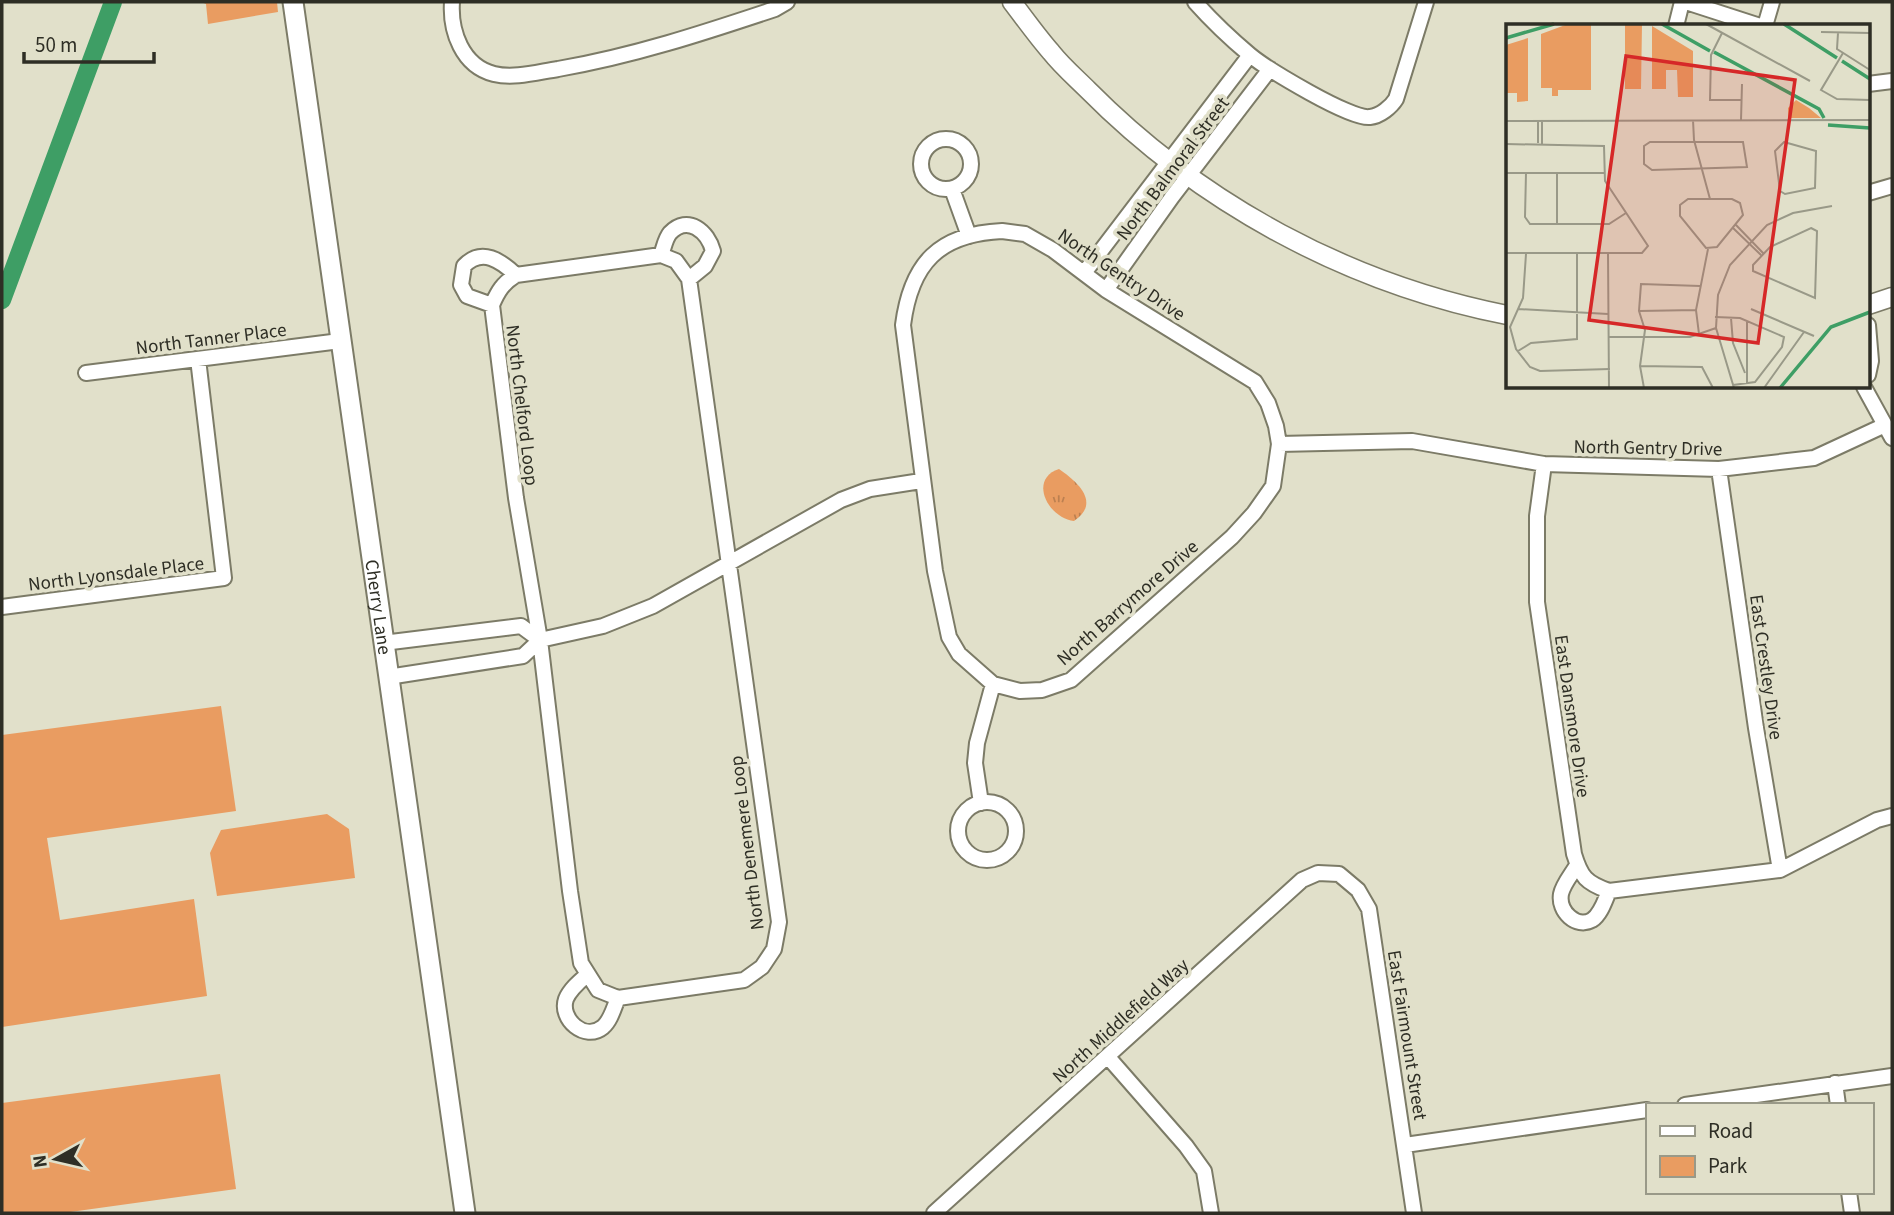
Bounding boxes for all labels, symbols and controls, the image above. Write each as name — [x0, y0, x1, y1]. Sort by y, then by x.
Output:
scale bar — [24, 21, 154, 65]
inset map — [1506, 24, 1870, 388]
text: 50 m — [35, 30, 77, 60]
street label: North Balmoral Street — [1110, 91, 1236, 246]
street label: North Gentry Drive — [1052, 222, 1190, 328]
street label: North Tanner Place — [134, 317, 288, 362]
street label: North Chelford Loop — [498, 323, 545, 487]
street label: North Gentry Drive — [1573, 434, 1723, 463]
street label: North Barrymore Drive — [1051, 534, 1205, 672]
street label: North Lyonsdale Place — [27, 550, 206, 599]
street label: Cherry Lane — [357, 558, 398, 656]
street label: East Crestley Drive — [1742, 593, 1789, 742]
street label: East Dansmore Drive — [1547, 633, 1596, 799]
street label: North Denemere Loop — [723, 754, 772, 932]
street label: East Fairmount Street — [1380, 948, 1433, 1123]
street label: North Middlefield Way — [1047, 952, 1195, 1090]
legend — [1646, 1103, 1873, 1194]
text: Road — [1708, 1116, 1753, 1146]
north arrow — [21, 1124, 91, 1194]
text: Park — [1708, 1151, 1748, 1181]
text: N — [26, 1153, 55, 1169]

